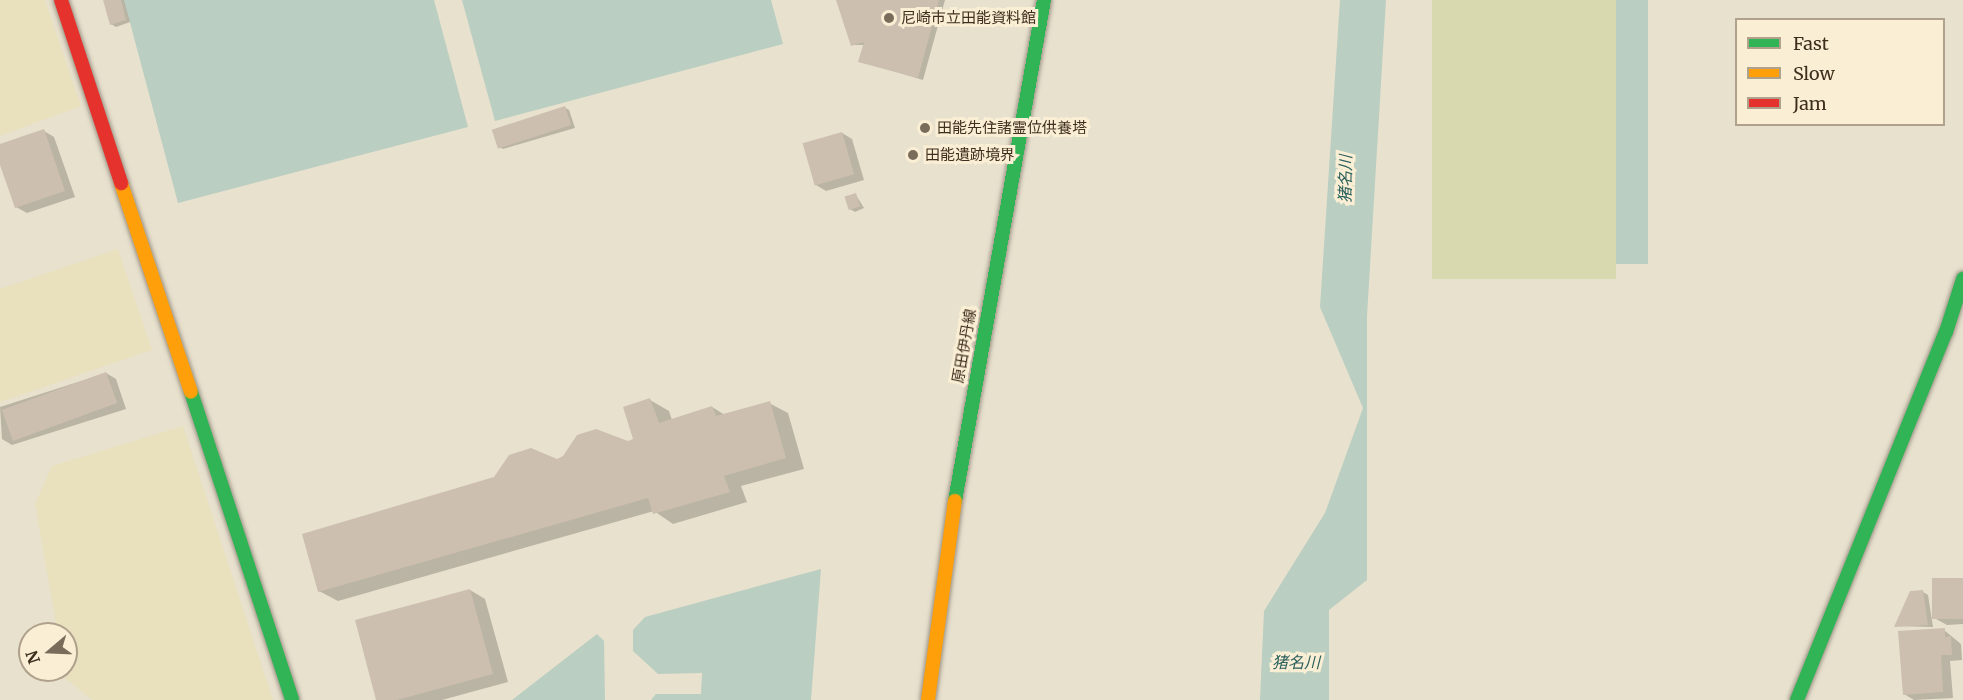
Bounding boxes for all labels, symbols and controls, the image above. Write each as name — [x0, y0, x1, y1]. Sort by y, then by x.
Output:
place label: 尼崎市立田能資料館 — [901, 9, 1036, 27]
marker: 尼崎市立田能資料館 — [882, 11, 896, 25]
legend — [1735, 18, 1945, 126]
text: Fast — [1793, 32, 1829, 55]
text: Slow — [1793, 62, 1835, 85]
text: Jam — [1793, 92, 1827, 115]
place label: 田能先住諸霊位供養塔 — [937, 119, 1087, 137]
marker: 田能先住諸霊位供養塔 — [918, 121, 932, 135]
place label: 田能遺跡境界 — [925, 146, 1015, 164]
marker: 田能遺跡境界 — [906, 148, 920, 162]
water label: 猪名川 — [1335, 155, 1355, 203]
street label: 原田伊丹線 — [949, 308, 979, 384]
north arrow — [18, 622, 78, 682]
text: N — [21, 648, 44, 666]
water label: 猪名川 — [1272, 652, 1320, 672]

